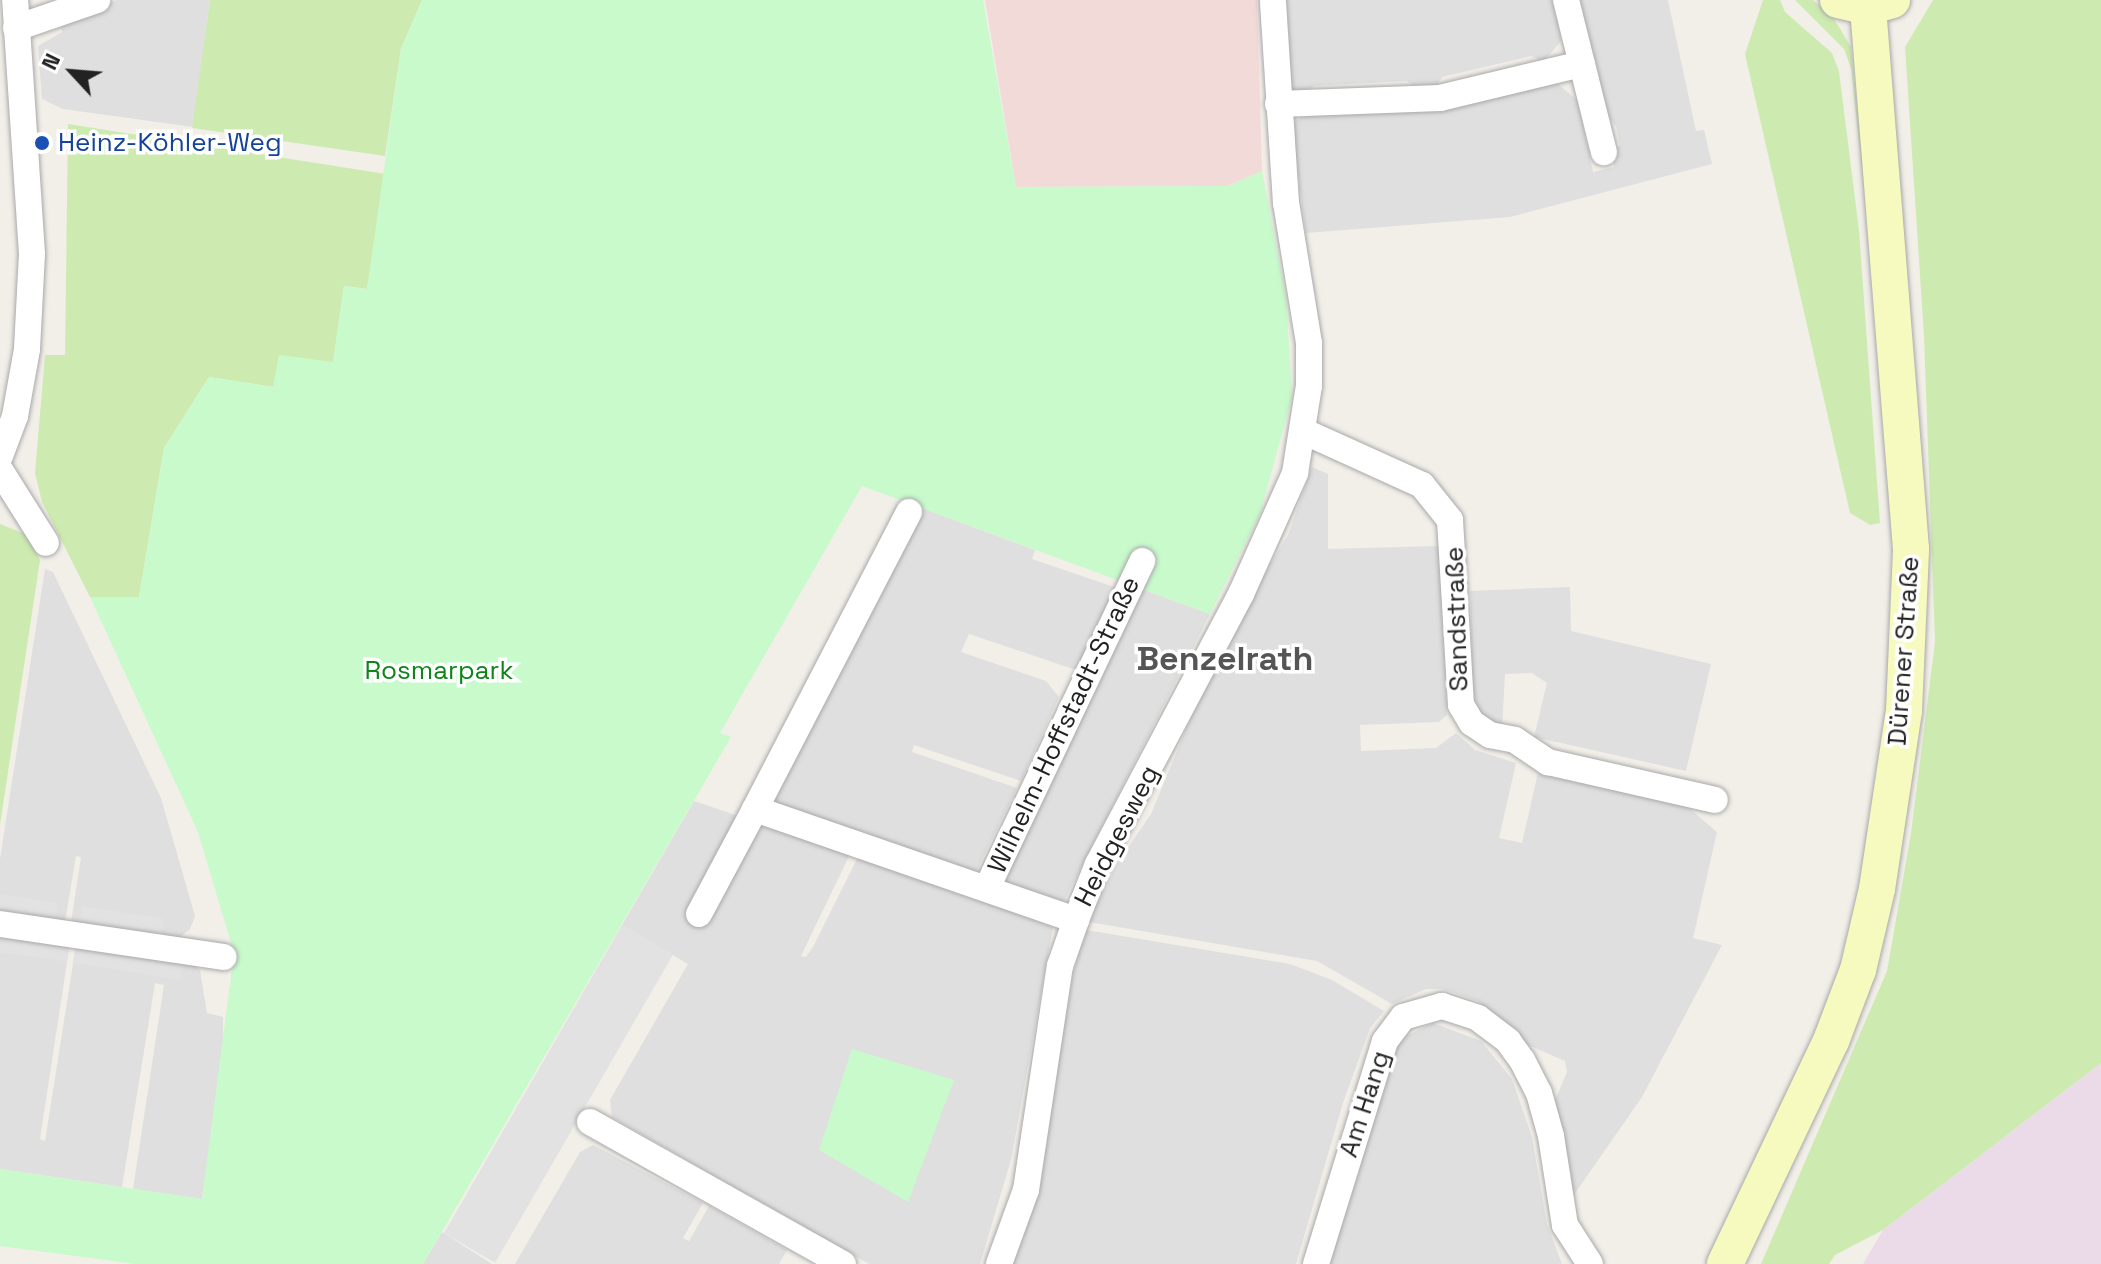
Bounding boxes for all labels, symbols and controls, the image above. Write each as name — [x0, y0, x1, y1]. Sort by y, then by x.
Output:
north arrow — [32, 32, 112, 112]
text: N — [35, 49, 66, 74]
place label: Heinz-Köhler-Weg — [58, 127, 282, 159]
marker: Heinz-Köhler-Weg — [33, 134, 51, 152]
street label: Sandstraße — [1439, 546, 1475, 692]
street label: Dürener Straße — [1882, 555, 1926, 747]
street label: Wilhelm-Hoffstadt-Straße — [981, 572, 1147, 878]
district label: Benzelrath — [1136, 639, 1314, 679]
park label: Rosmarpark — [365, 655, 513, 687]
street label: Heidgesweg — [1068, 760, 1166, 912]
street label: Am Hang — [1333, 1047, 1397, 1161]

